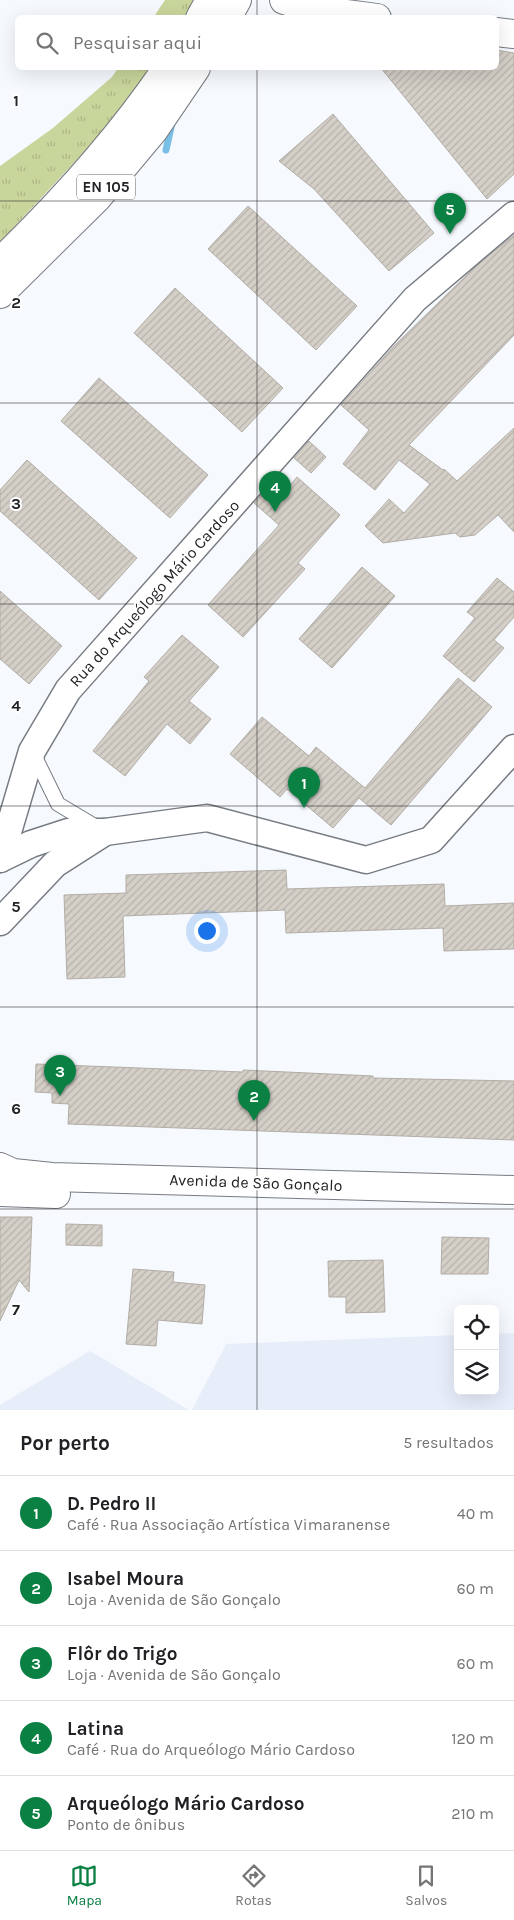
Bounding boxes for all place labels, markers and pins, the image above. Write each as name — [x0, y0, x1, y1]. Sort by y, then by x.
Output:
pin: 5 — [434, 193, 466, 234]
pin: 4 — [259, 471, 291, 512]
pin: 1 — [288, 767, 320, 808]
pin: 3 — [44, 1055, 76, 1096]
pin: 2 — [238, 1080, 270, 1121]

